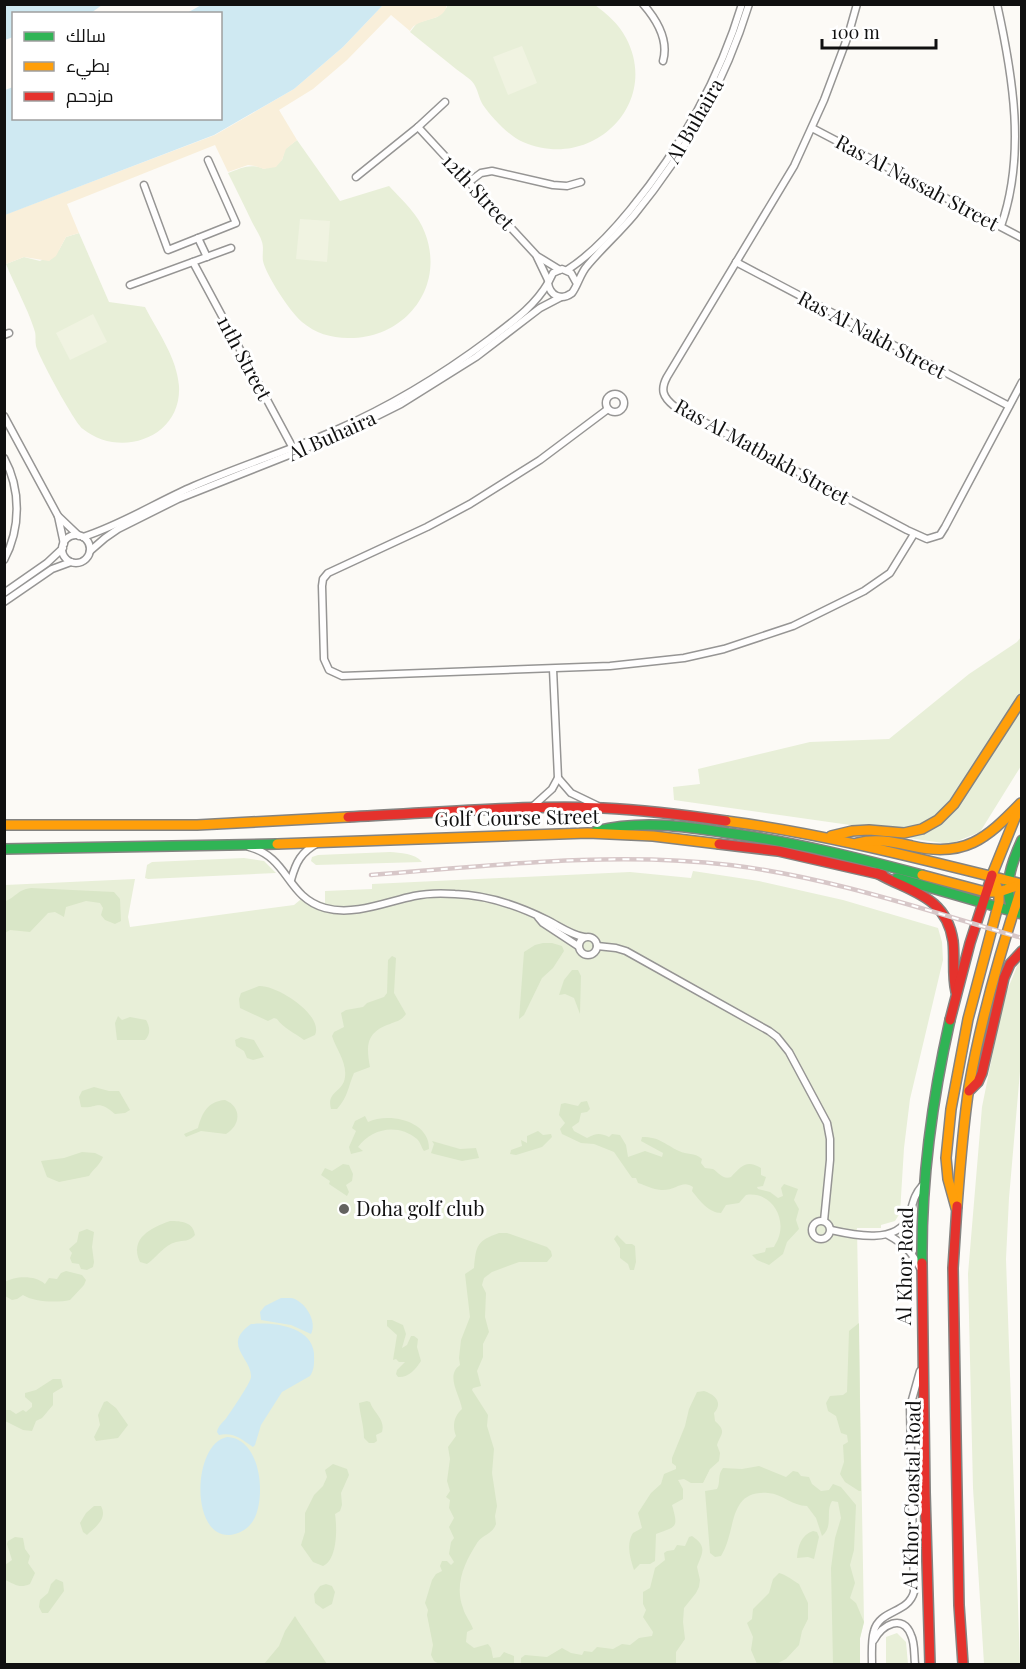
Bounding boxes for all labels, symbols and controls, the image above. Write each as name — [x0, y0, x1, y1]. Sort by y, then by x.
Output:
legend — [12, 12, 222, 120]
scale bar — [822, 12, 936, 50]
text: 100 m — [831, 20, 880, 44]
text: سالك — [66, 23, 106, 47]
text: بطيء — [66, 53, 110, 80]
street label: Al Buhaira — [658, 73, 729, 168]
text: مزدحم — [66, 83, 114, 108]
street label: Ras Al Nassah Street — [831, 127, 1005, 237]
street label: 12th Street — [437, 147, 522, 235]
street label: Ras Al Nakh Street — [794, 283, 952, 385]
street label: 11th Street — [212, 310, 279, 405]
street label: Ras Al Matbakh Street — [671, 391, 856, 510]
street label: Al Buhaira — [282, 403, 380, 466]
street label: Golf Course Street — [434, 802, 601, 831]
place label: Doha golf club — [356, 1194, 484, 1221]
marker: Doha golf club — [337, 1202, 351, 1216]
street label: Al Khor Road — [889, 1206, 918, 1326]
street label: Al Khor Coastal Road — [895, 1400, 926, 1591]

